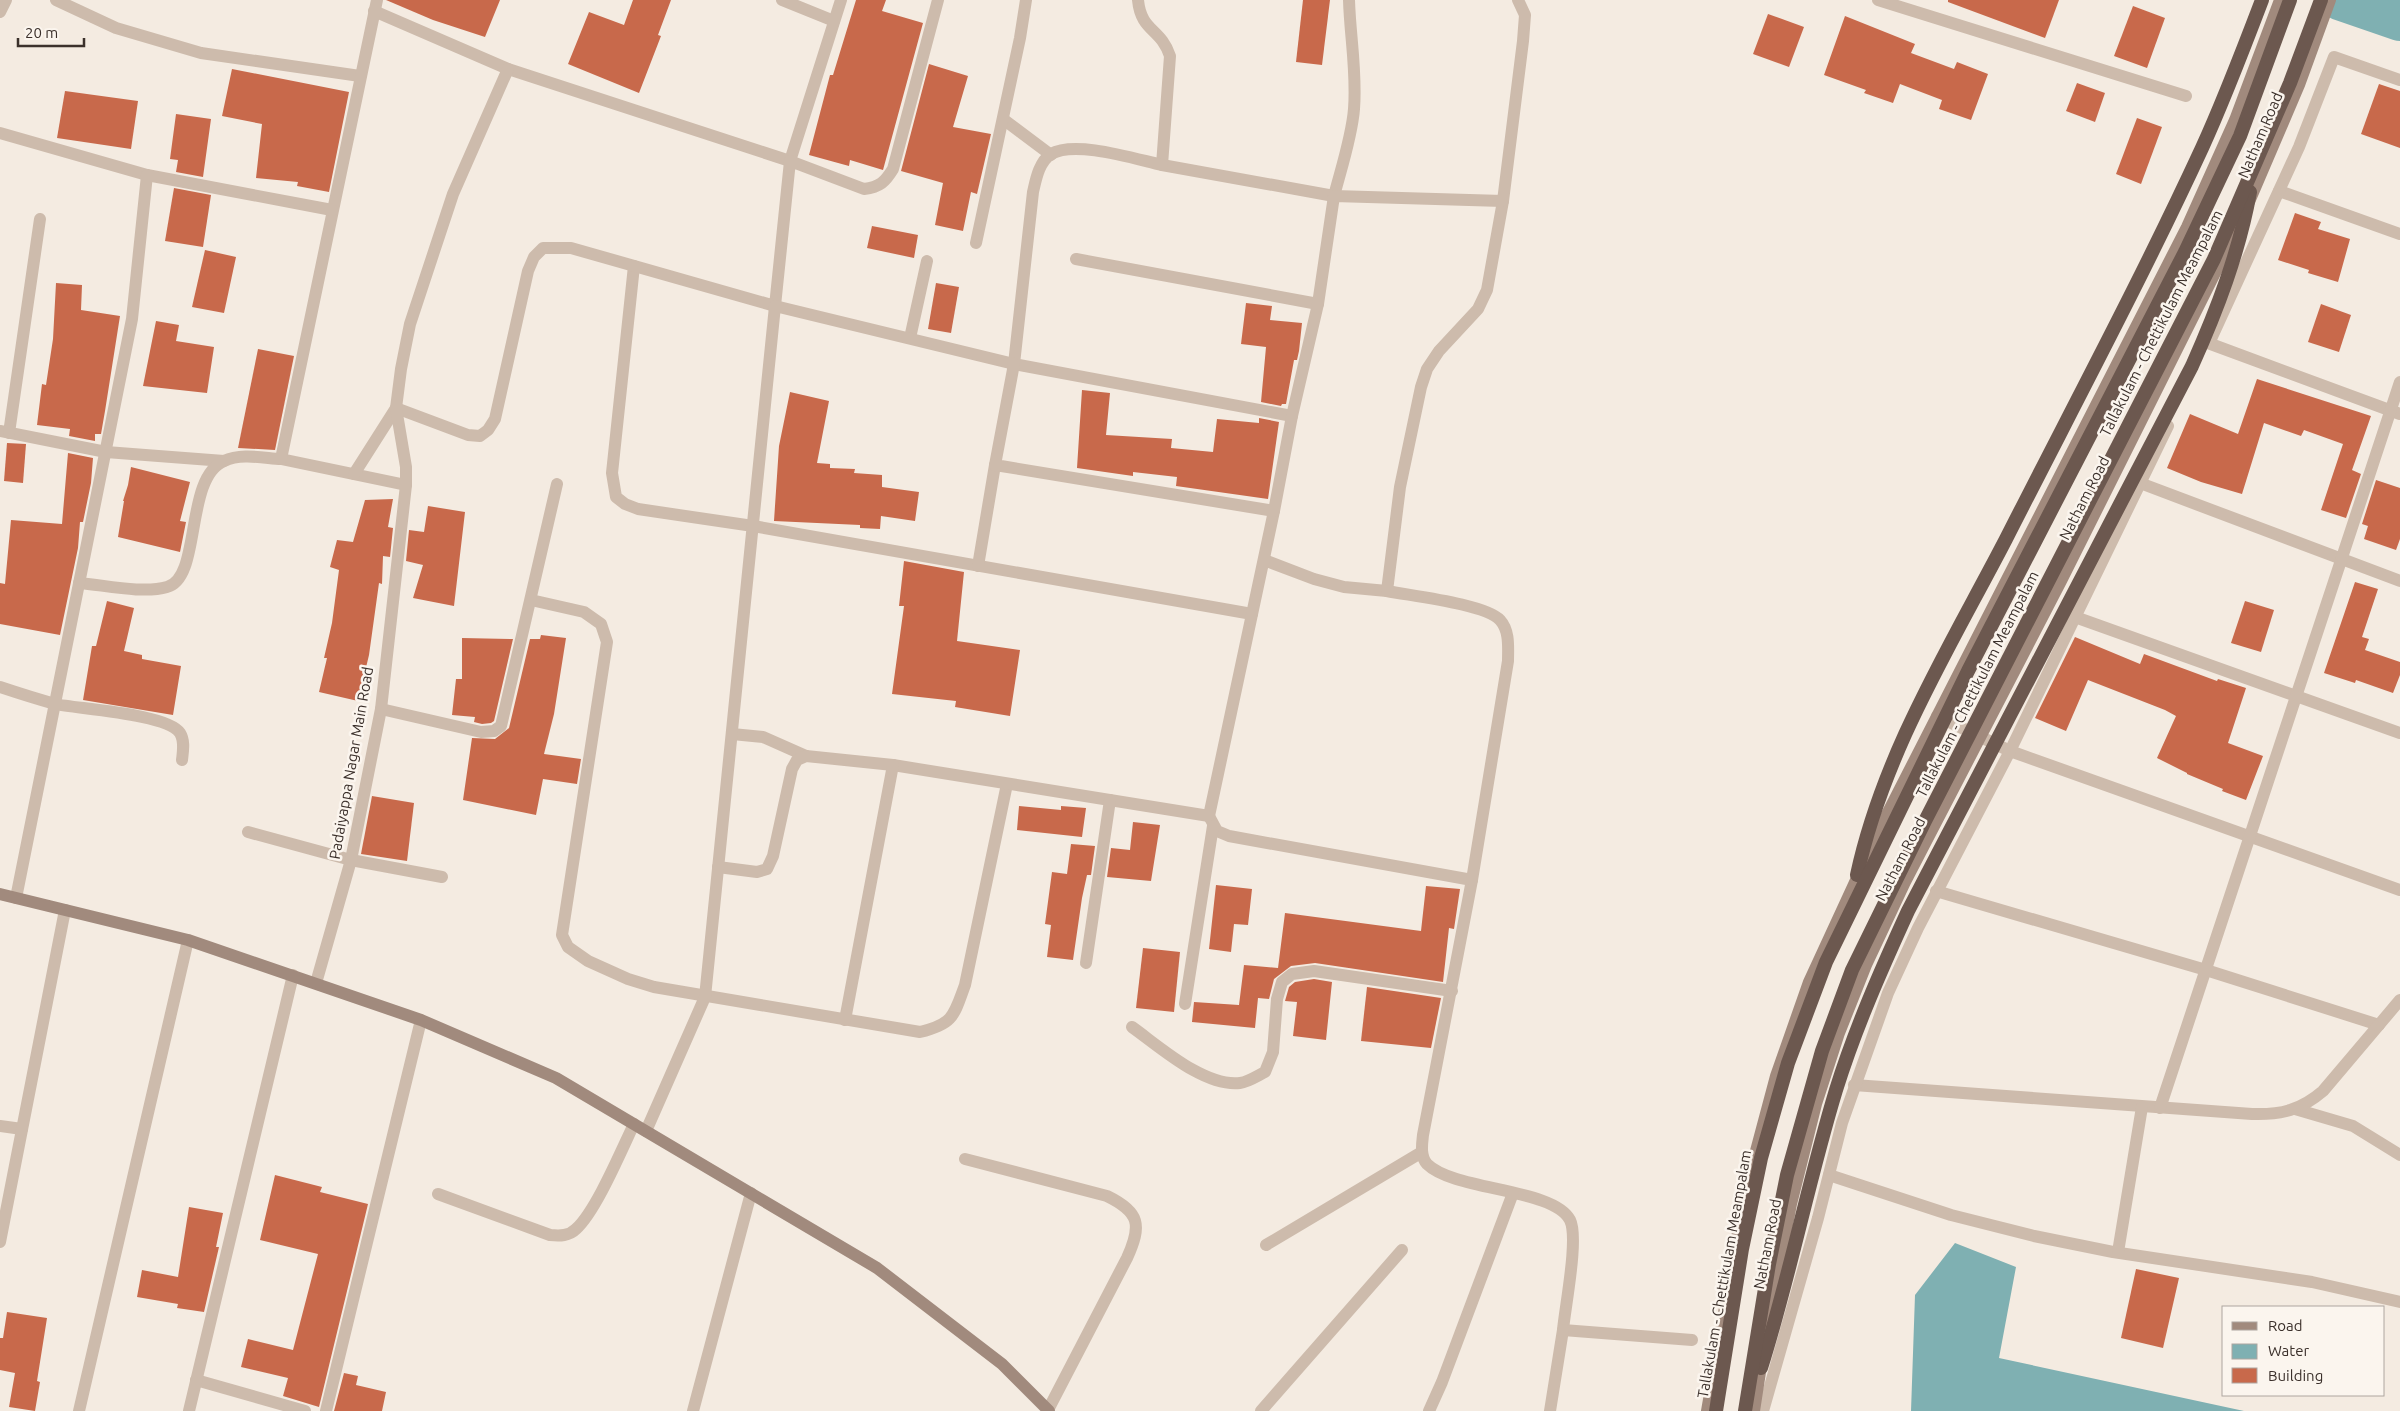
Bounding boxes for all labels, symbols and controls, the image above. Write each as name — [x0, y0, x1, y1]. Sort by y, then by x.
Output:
scale bar — [18, 15, 84, 47]
text: 20 m — [25, 24, 58, 41]
street label: Natham Road — [2234, 90, 2286, 180]
street label: Tallakulam - Chettikulam Meampalam — [2096, 207, 2226, 439]
street label: Natham Road — [2056, 453, 2112, 543]
street label: Tallakulam - Chettikulam Meampalam — [1912, 568, 2042, 800]
street label: Padaiyappa Nagar Main Road — [326, 665, 376, 861]
street label: Natham Road — [1872, 814, 1928, 904]
street label: Tallakulam - Chettikulam Meampalam — [1694, 1149, 1754, 1399]
street label: Natham Road — [1750, 1197, 1784, 1291]
legend — [2222, 1306, 2385, 1396]
text: Road — [2268, 1317, 2303, 1334]
text: Water — [2268, 1342, 2309, 1359]
text: Building — [2268, 1367, 2323, 1384]

